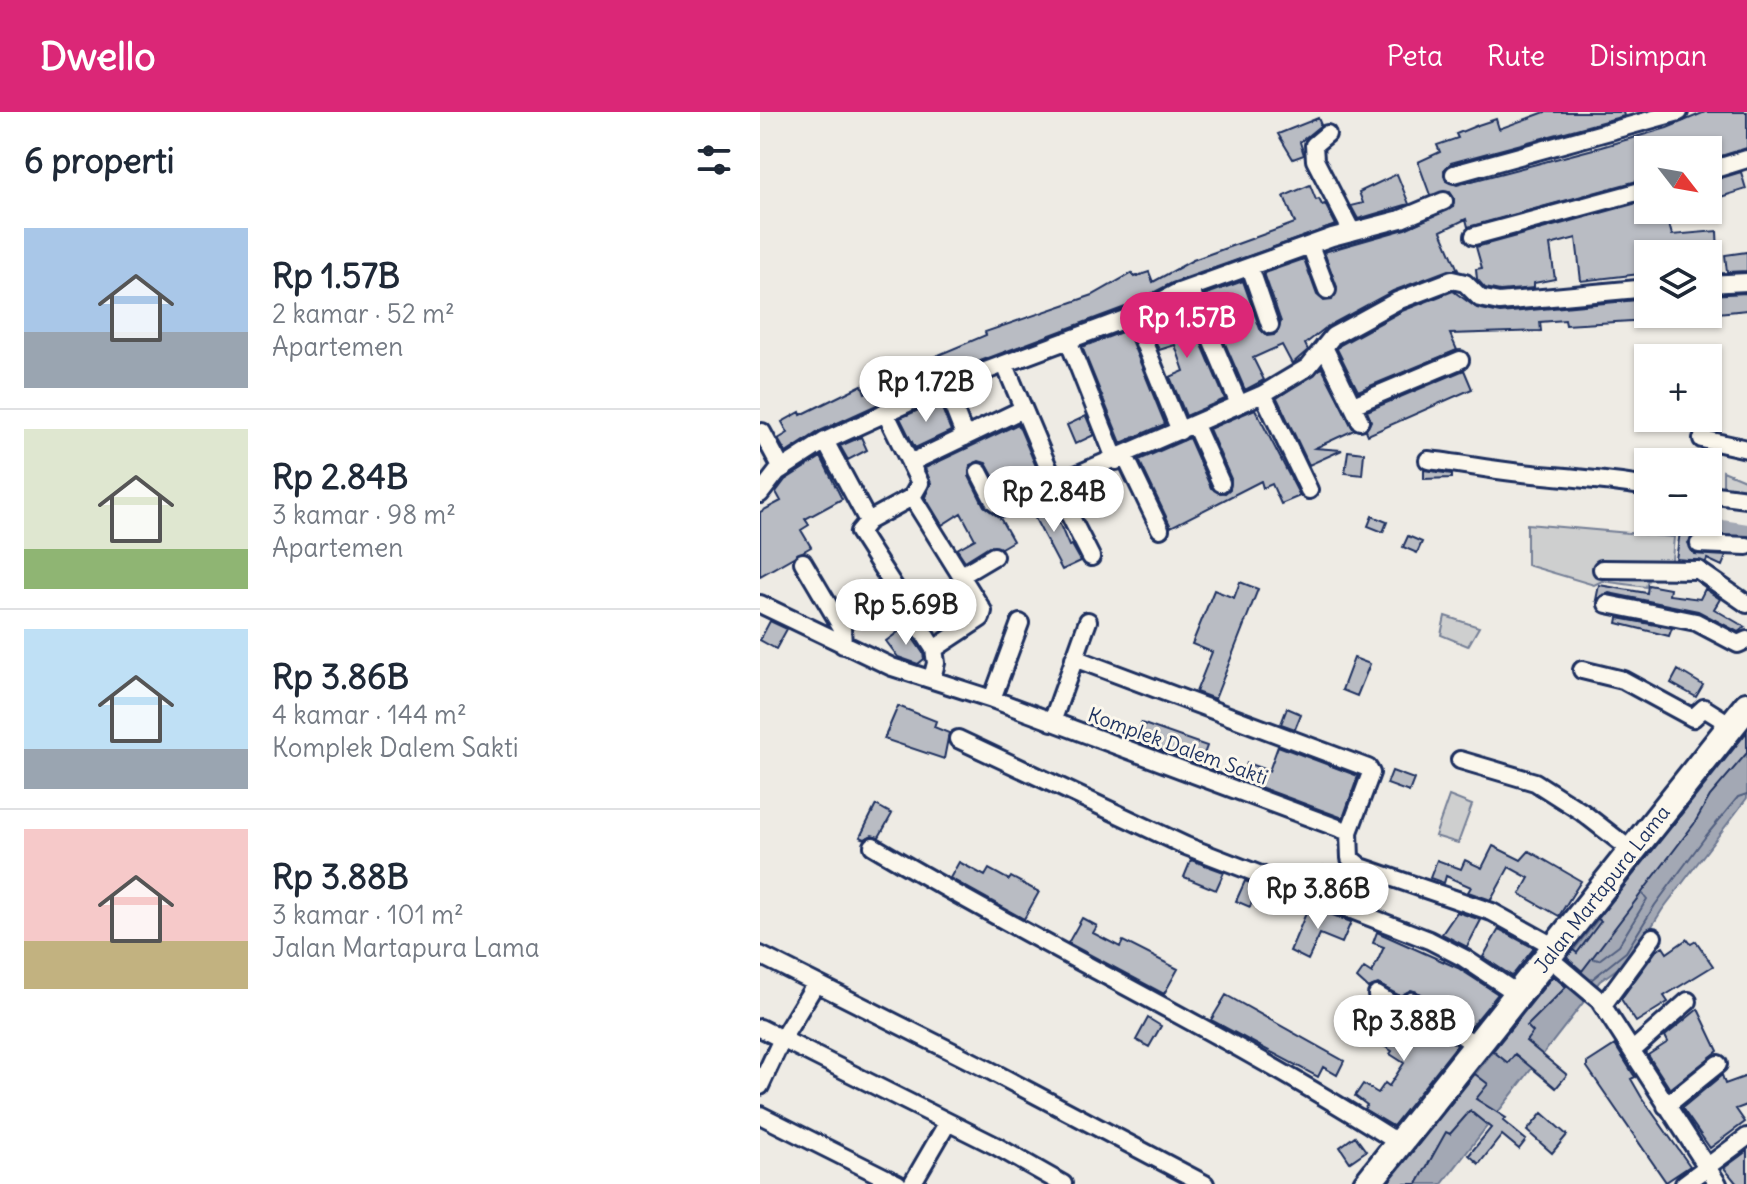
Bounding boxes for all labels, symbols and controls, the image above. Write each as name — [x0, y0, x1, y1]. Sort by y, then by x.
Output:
text: Dwello — [40, 33, 156, 80]
text: Peta — [1387, 38, 1443, 74]
text: Rute — [1487, 38, 1545, 74]
text: Disimpan — [1589, 38, 1707, 74]
north arrow — [1634, 136, 1722, 224]
map controls — [1634, 136, 1722, 536]
icon: filters — [692, 138, 736, 182]
text: 6 properti — [24, 139, 174, 182]
button: layers — [1634, 240, 1722, 328]
text: Rp 1.57B — [272, 254, 400, 297]
icon: home — [88, 260, 184, 356]
pin: Rp 1.57B — [1104, 292, 1270, 360]
text: 2 kamar · 52 m² — [272, 297, 455, 330]
text: Rp 1.57B — [1138, 301, 1236, 334]
text: Apartemen — [272, 330, 403, 363]
button: + — [1634, 344, 1722, 432]
pin: Rp 1.72B — [843, 356, 1009, 424]
text: Rp 1.72B — [877, 365, 975, 398]
button: − — [1634, 448, 1722, 536]
text: Rp 2.84B — [272, 455, 408, 498]
icon: home — [88, 461, 184, 557]
pin: Rp 2.84B — [971, 466, 1137, 534]
text: Rp 2.84B — [1002, 475, 1106, 508]
text: 3 kamar · 98 m² — [272, 498, 456, 531]
text: Apartemen — [272, 531, 403, 564]
pin: Rp 5.69B — [823, 579, 989, 647]
text: Rp 5.69B — [854, 588, 958, 621]
text: Rp 3.86B — [272, 655, 409, 698]
icon: home — [88, 661, 184, 757]
text: 4 kamar · 144 m² — [272, 698, 467, 731]
street label: Komplek Dalem Sakti — [1085, 701, 1272, 790]
text: Komplek Dalem Sakti — [272, 731, 519, 764]
street label: Jalan Martapura Lama — [1528, 800, 1675, 978]
text: Rp 3.88B — [272, 855, 409, 898]
icon: home — [88, 861, 184, 957]
pin: Rp 3.86B — [1235, 863, 1401, 931]
text: Rp 3.86B — [1266, 872, 1370, 905]
text: 3 kamar · 101 m² — [272, 898, 464, 931]
text: Jalan Martapura Lama — [272, 931, 540, 964]
pin: Rp 3.88B — [1321, 995, 1487, 1063]
text: Rp 3.88B — [1352, 1004, 1456, 1037]

